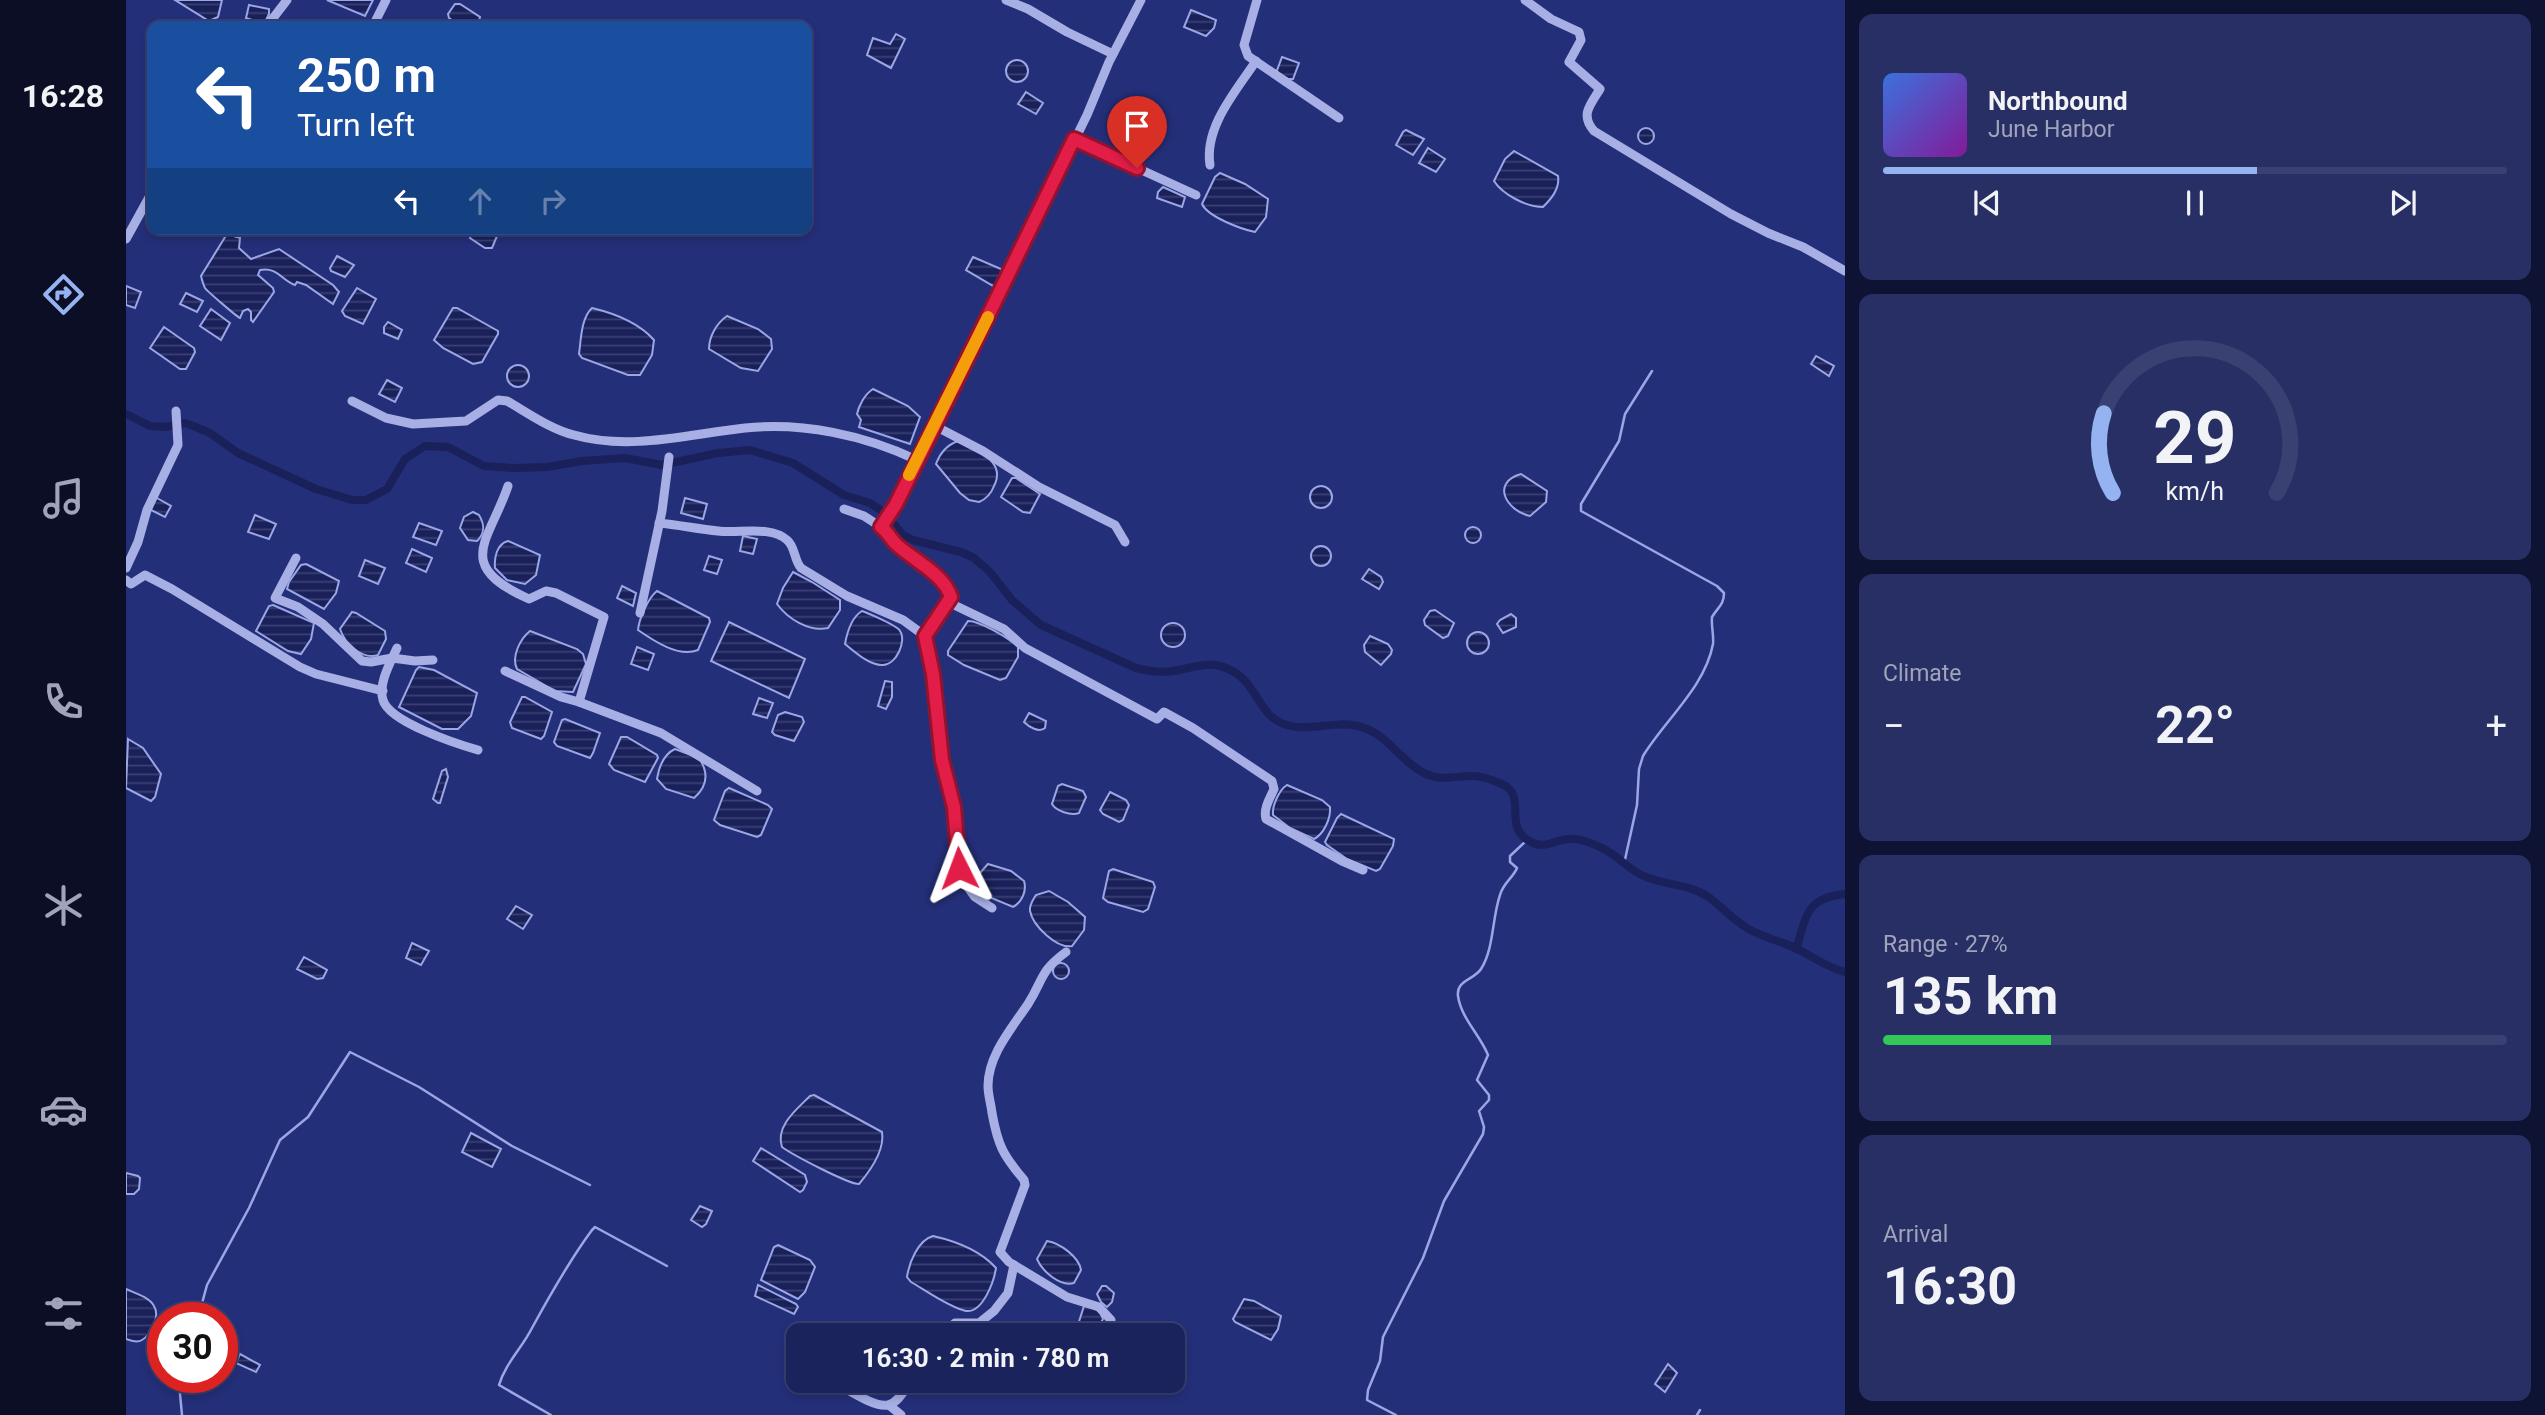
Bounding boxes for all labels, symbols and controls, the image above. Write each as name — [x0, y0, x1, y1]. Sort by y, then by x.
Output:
text: 250 m — [297, 47, 436, 104]
icon: left — [182, 49, 273, 140]
text: 16:28 — [22, 77, 104, 115]
text: Northbound — [1988, 86, 2128, 116]
pin — [1107, 96, 1167, 168]
text: Turn left — [297, 106, 415, 144]
icon: arrive — [1118, 107, 1156, 145]
text: June Harbor — [1988, 116, 2115, 143]
icon: left — [388, 182, 426, 220]
icon: ahead — [461, 182, 499, 220]
icon: right — [534, 182, 572, 220]
icon: previous — [1968, 184, 2006, 222]
icon: pause — [2176, 184, 2214, 222]
icon: next — [2384, 184, 2422, 222]
icon: directions — [39, 270, 88, 319]
text: 29 — [2153, 396, 2237, 482]
icon: music — [39, 474, 88, 523]
text: km/h — [2166, 477, 2224, 506]
text: Climate — [1883, 660, 1962, 687]
icon: phone — [39, 677, 88, 726]
text: 22° — [2155, 695, 2235, 756]
text: − — [1883, 704, 1905, 748]
text: + — [2485, 704, 2507, 748]
position arrow — [922, 831, 996, 905]
icon: climate — [39, 881, 88, 930]
text: Range · 27% — [1883, 931, 2008, 958]
text: 135 km — [1883, 966, 2058, 1027]
icon: car — [39, 1085, 88, 1134]
text: Arrival — [1883, 1221, 1948, 1248]
text: 16:30 — [1883, 1256, 2017, 1317]
icon: filters — [39, 1289, 88, 1338]
speed limit sign: 30 — [147, 1302, 238, 1393]
text: 16:30 · 2 min · 780 m — [862, 1343, 1109, 1373]

